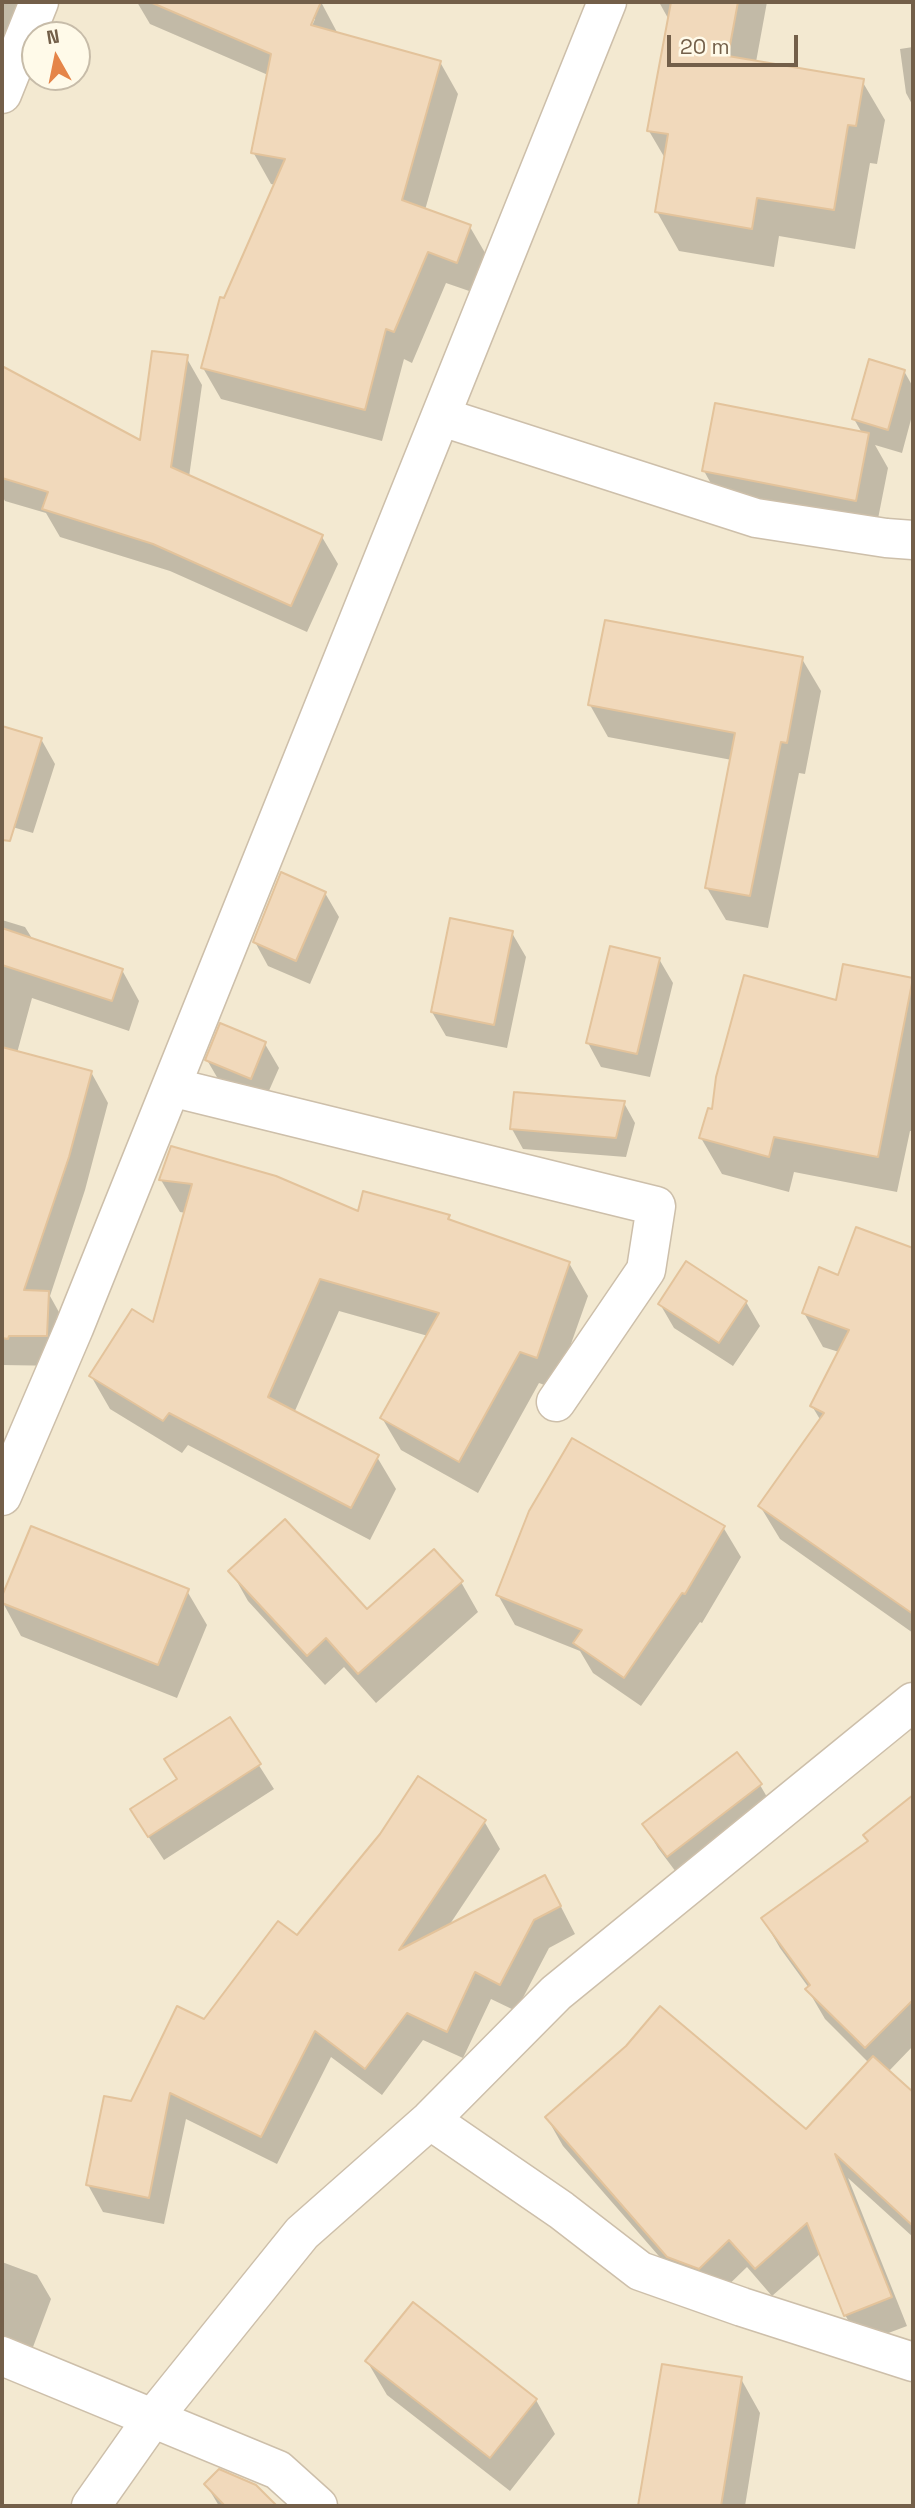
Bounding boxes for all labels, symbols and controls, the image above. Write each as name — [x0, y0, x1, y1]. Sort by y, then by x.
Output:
north arrow — [21, 21, 91, 91]
scale bar — [670, 21, 801, 65]
text: N — [45, 23, 61, 50]
text: 20 m — [680, 33, 730, 60]

